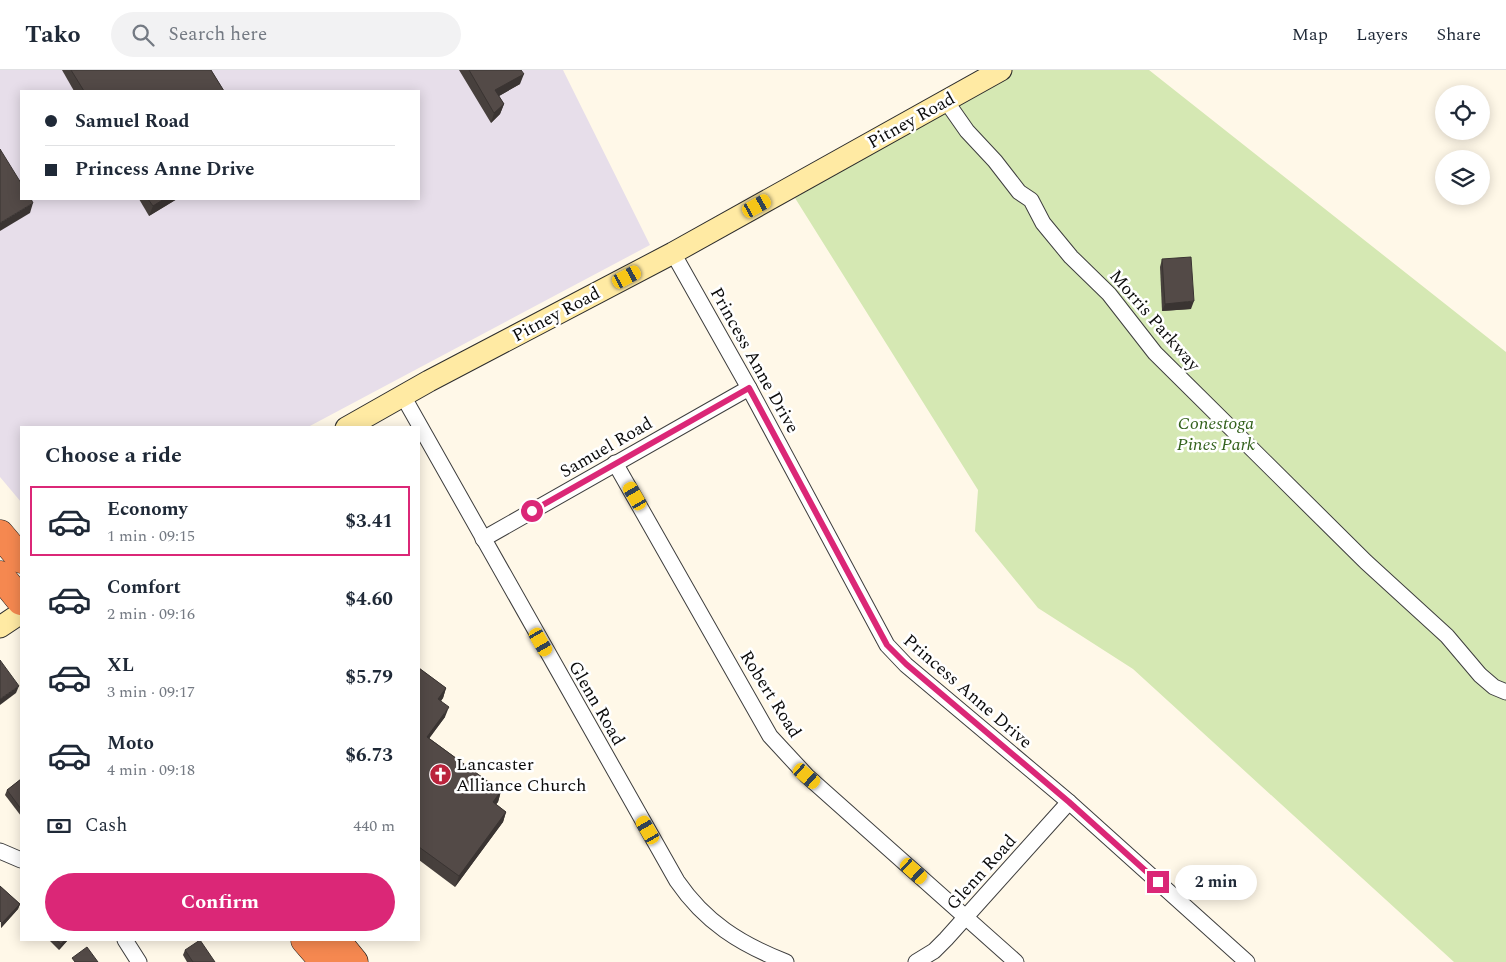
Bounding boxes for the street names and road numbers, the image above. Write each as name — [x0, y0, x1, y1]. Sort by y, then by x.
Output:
street label: Pitney Road — [862, 85, 960, 156]
street label: Morris Parkway — [1103, 263, 1207, 378]
street label: Pitney Road — [507, 280, 605, 349]
street label: Princess Anne Drive — [703, 282, 806, 438]
street label: Samuel Road — [555, 410, 658, 485]
street label: Princess Anne Drive — [897, 628, 1038, 755]
street label: Robert Road — [733, 645, 808, 743]
street label: Glenn Road — [561, 656, 632, 751]
street label: Glenn Road — [940, 828, 1023, 916]

